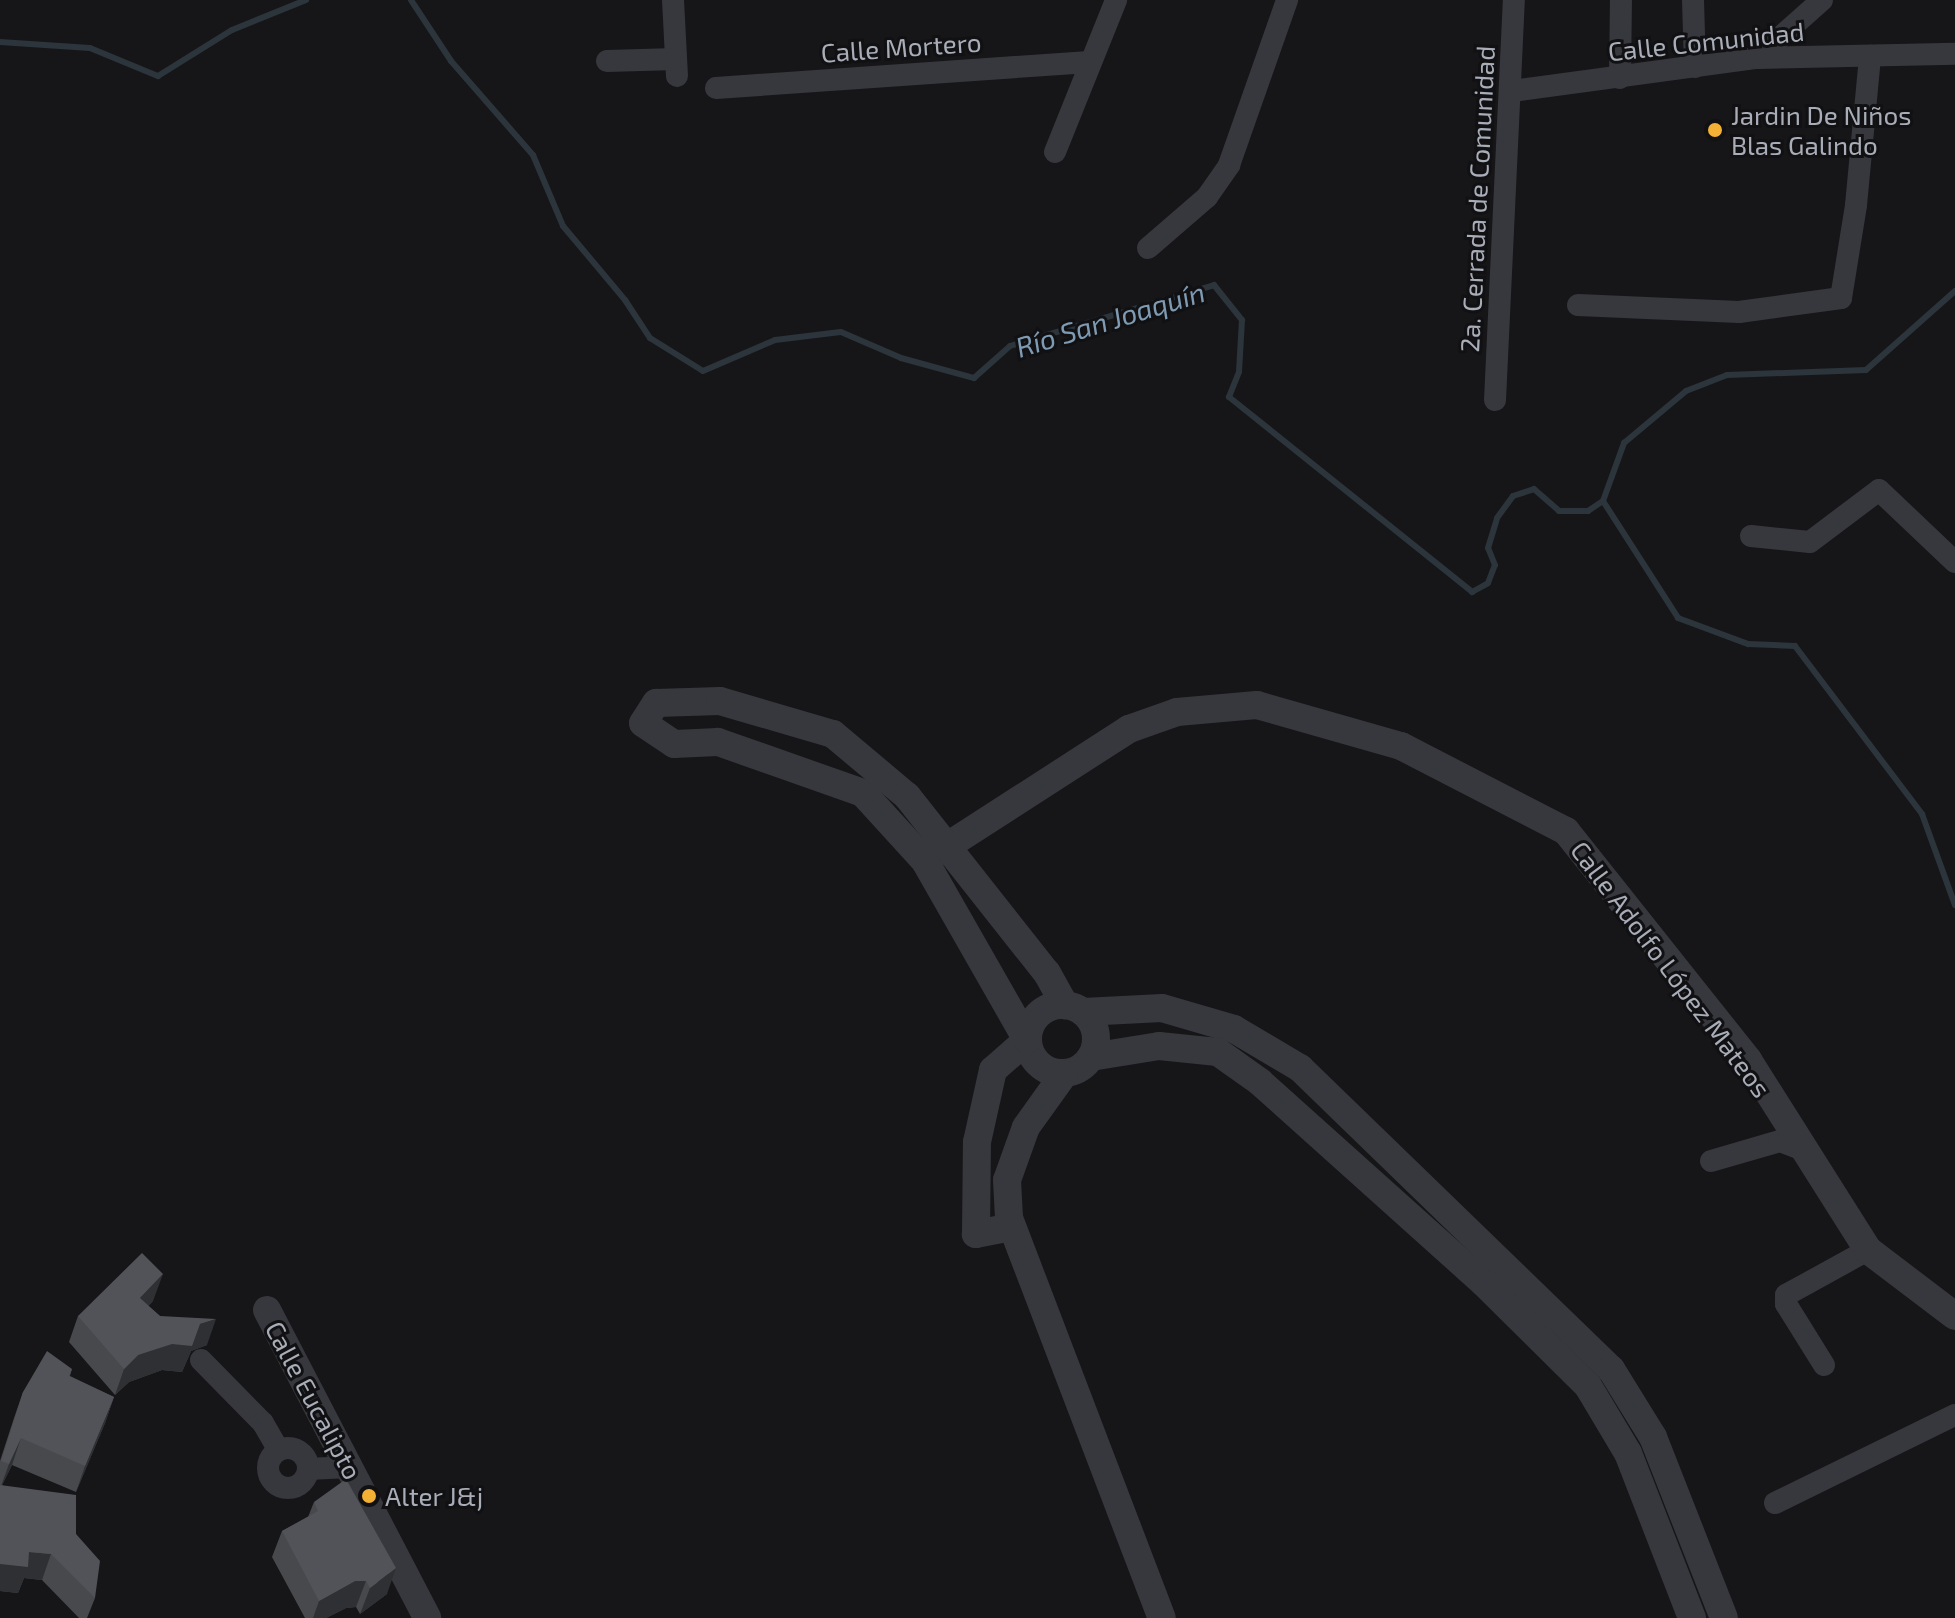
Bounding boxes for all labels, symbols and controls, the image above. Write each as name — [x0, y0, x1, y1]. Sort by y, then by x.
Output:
street label: Calle Comunidad — [1606, 15, 1806, 67]
street label: Calle Mortero — [820, 26, 982, 68]
street label: 2a. Cerrada de Comunidad — [1453, 45, 1501, 353]
place label: Jardin De Niños Blas Galindo — [1731, 99, 1911, 160]
marker: Jardin De Niños Blas Galindo — [1706, 121, 1724, 139]
water label: Río San Joaquín — [1011, 274, 1209, 364]
street label: Calle Adolfo López Mateos — [1564, 835, 1778, 1103]
street label: Calle Eucalipto — [259, 1316, 369, 1484]
place label: Alter J&j — [385, 1480, 484, 1512]
marker: Alter J&j — [360, 1487, 378, 1505]

